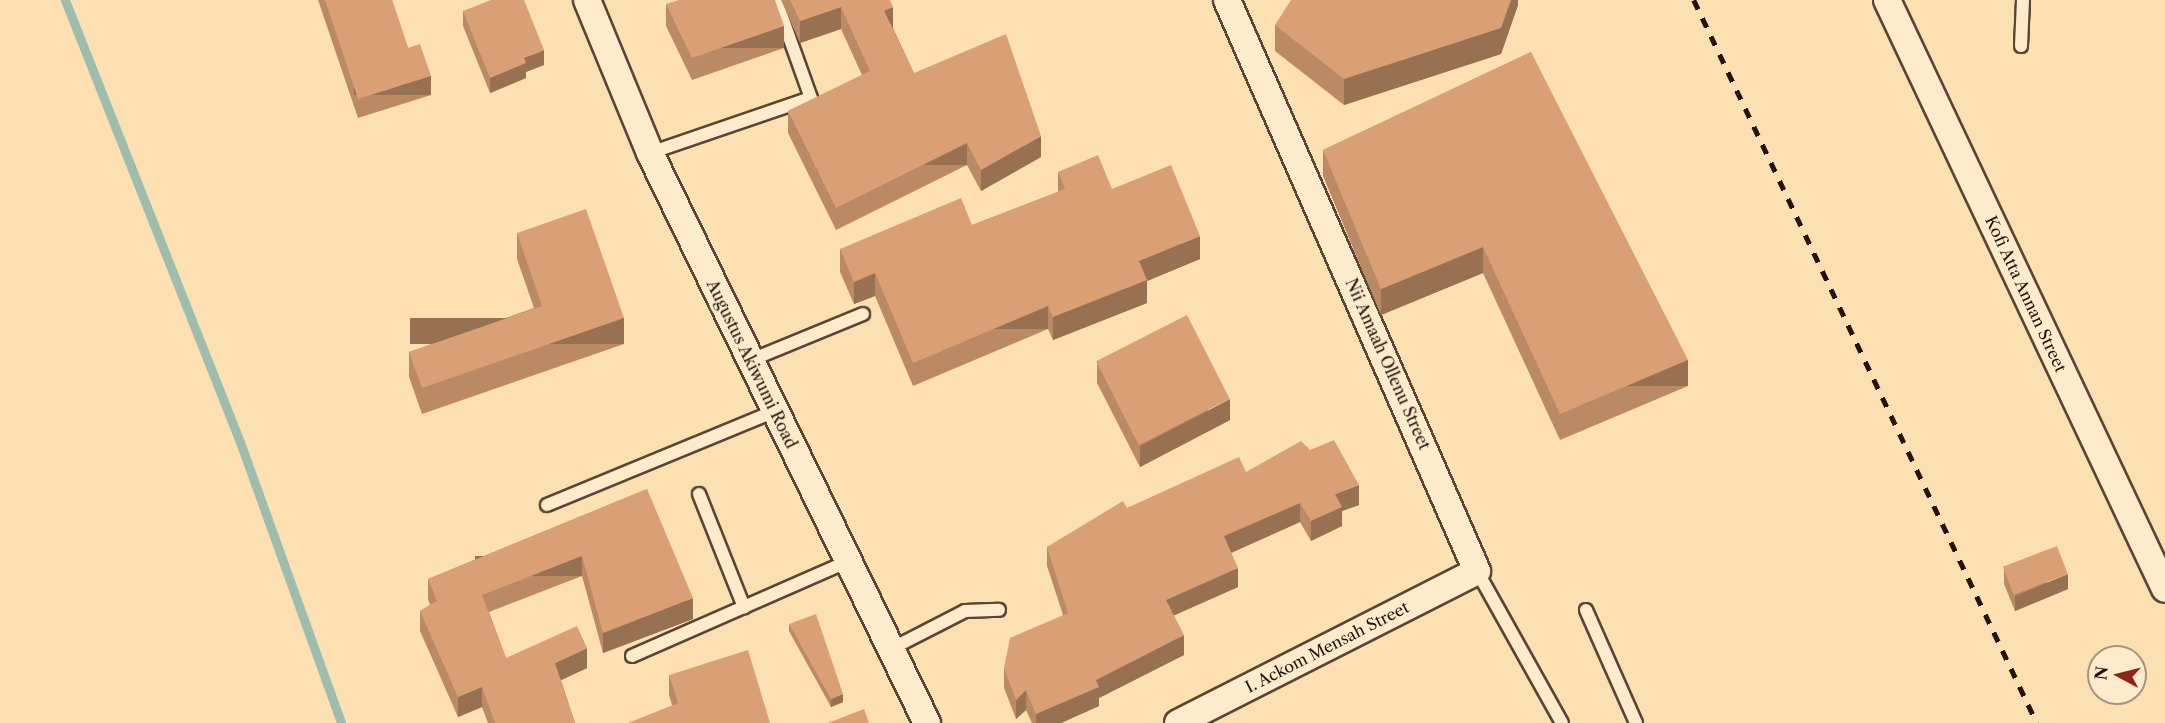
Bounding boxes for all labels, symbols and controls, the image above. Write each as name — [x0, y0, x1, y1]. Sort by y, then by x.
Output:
street label: Kofi Atta Annan Street — [1981, 212, 2071, 376]
street label: Nii Amaah Ollenu Street — [1341, 275, 1435, 453]
street label: Augustus Akiwumi Road — [703, 276, 801, 452]
street label: I. Ackom Mensah Street — [1242, 597, 1412, 697]
north arrow — [2087, 645, 2147, 705]
text: N — [2090, 665, 2112, 681]

